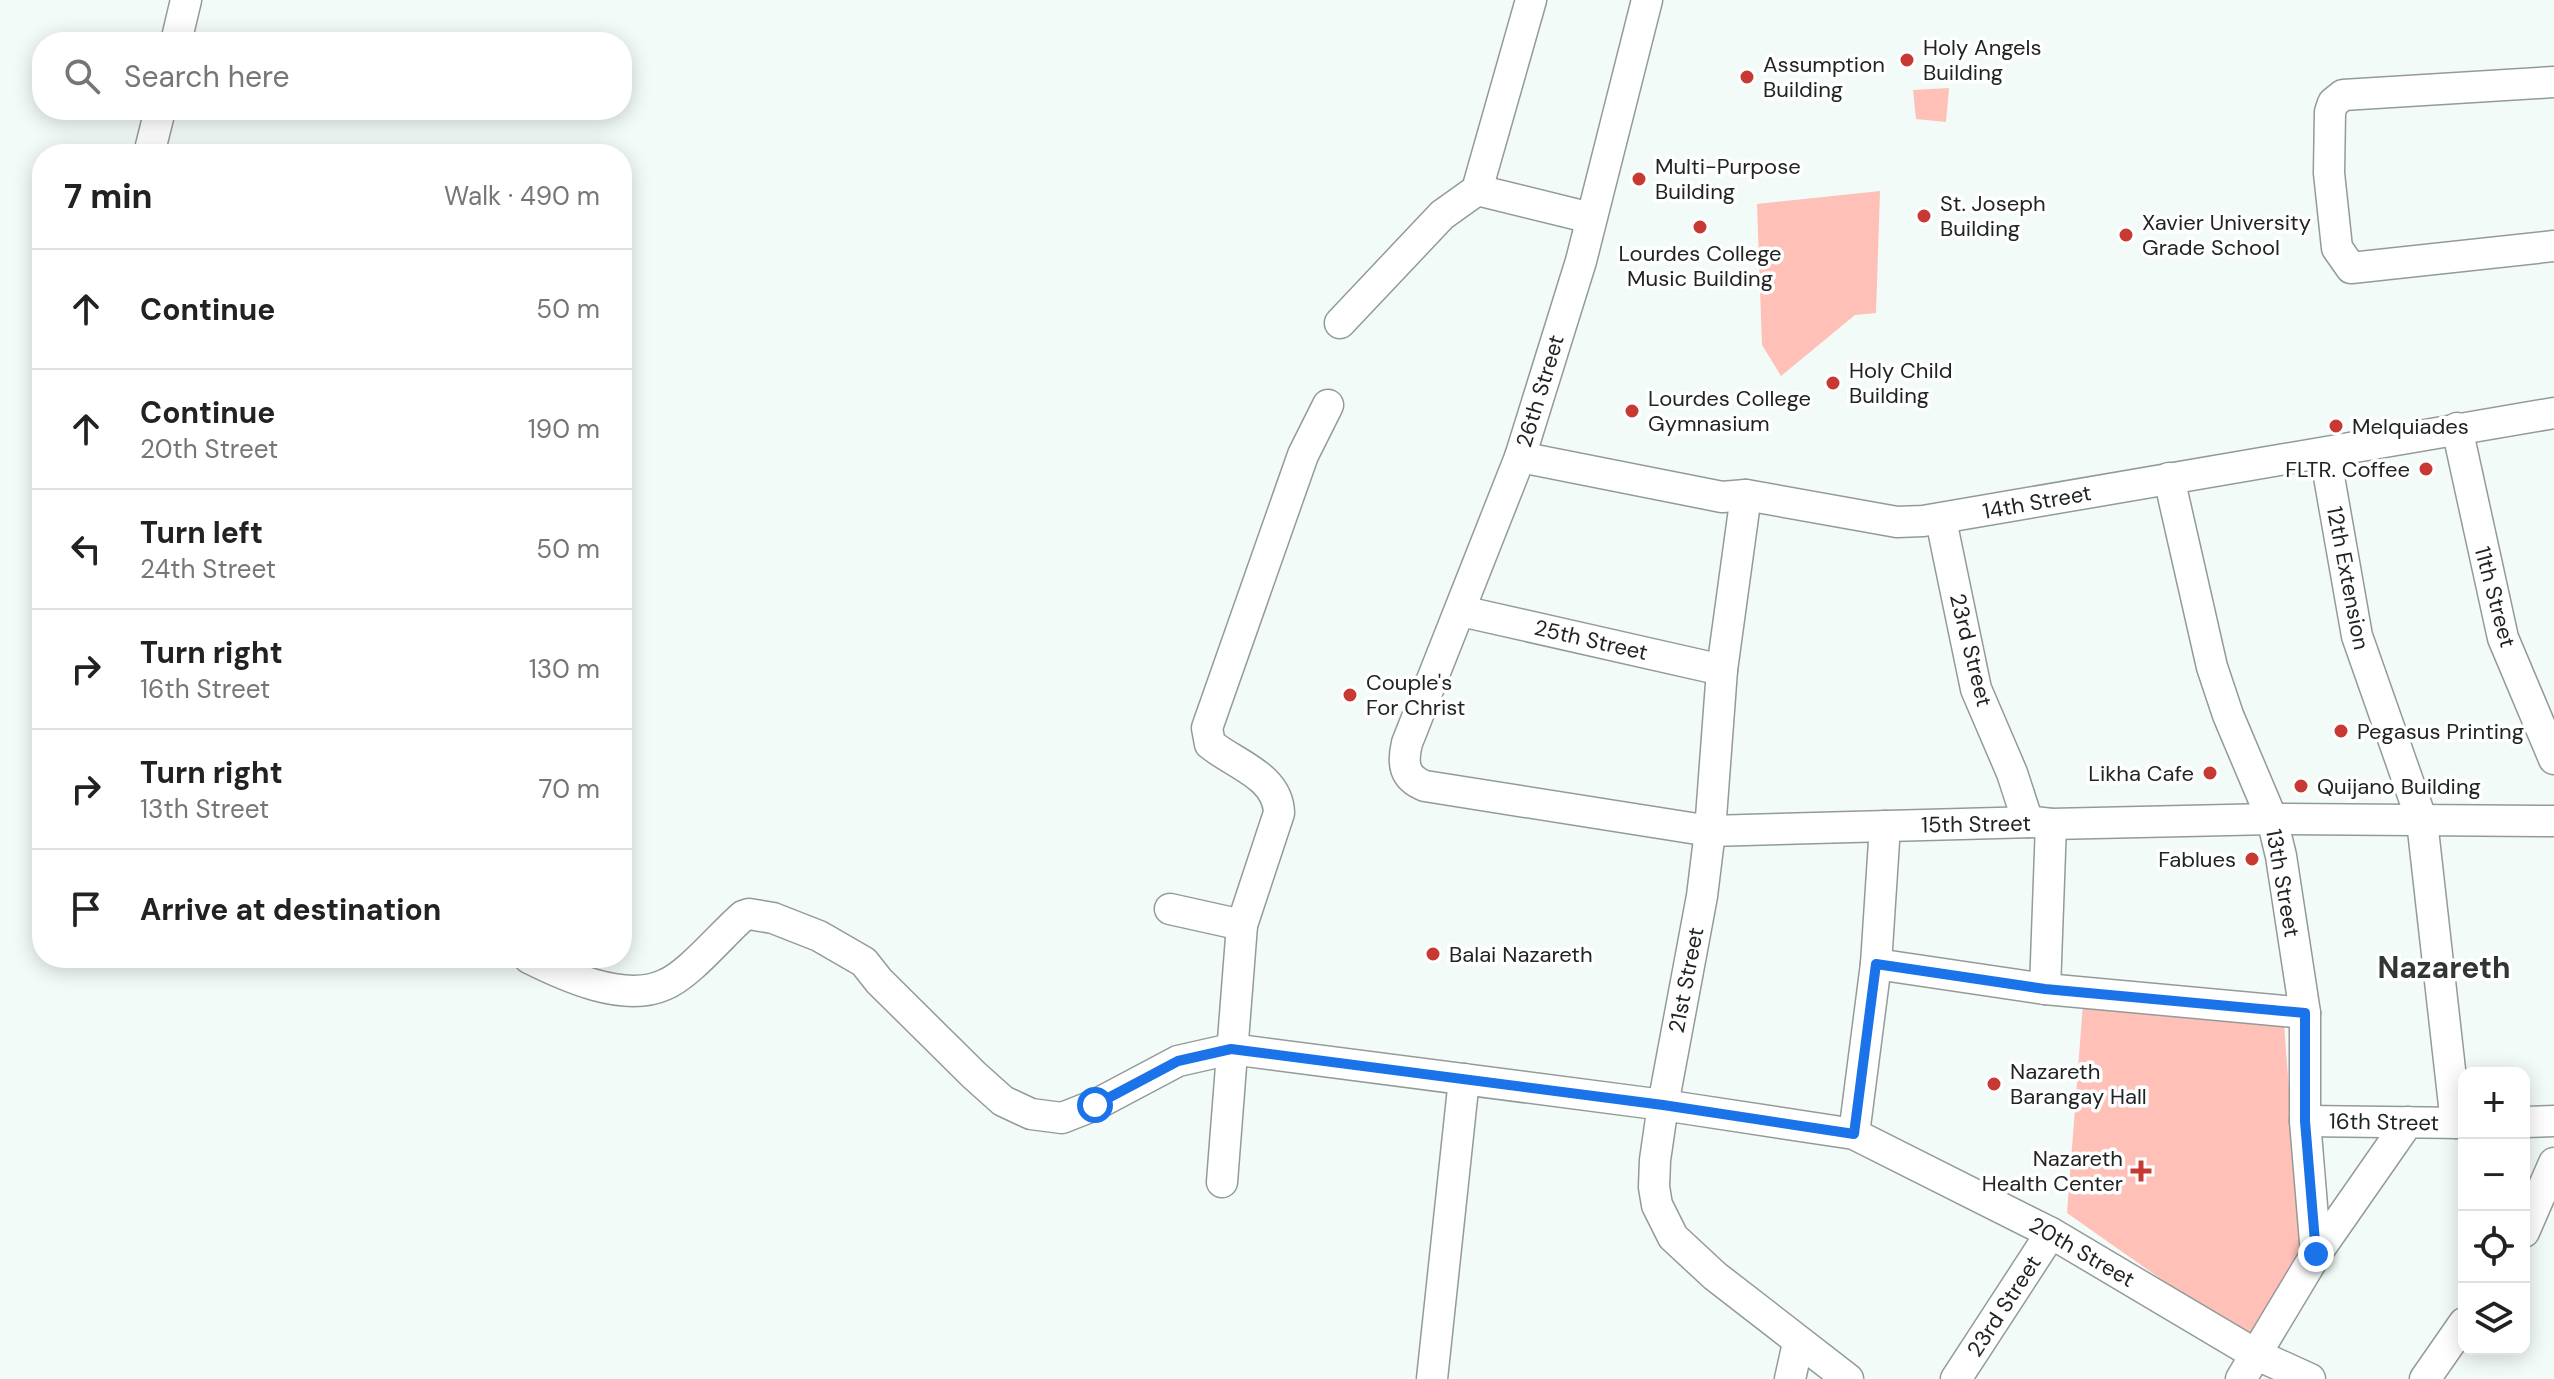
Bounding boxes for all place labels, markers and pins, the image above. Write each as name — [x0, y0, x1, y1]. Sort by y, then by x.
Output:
place label: Holy Angels Building — [1923, 33, 2042, 87]
place label: Assumption Building — [1763, 50, 1885, 104]
marker: Holy Angels Building — [1898, 51, 1916, 69]
marker: Assumption Building — [1738, 68, 1756, 86]
place label: Multi-Purpose Building — [1655, 152, 1801, 206]
marker: Multi-Purpose Building — [1630, 170, 1648, 188]
place label: St. Joseph Building — [1940, 189, 2046, 243]
marker: St. Joseph Building — [1915, 207, 1933, 225]
place label: Xavier University Grade School — [2142, 208, 2311, 262]
marker: Lourdes College Music Building — [1691, 218, 1709, 236]
marker: Xavier University Grade School — [2117, 226, 2135, 244]
place label: Lourdes College Music Building — [1618, 239, 1782, 293]
place label: Holy Child Building — [1849, 356, 1952, 410]
marker: Holy Child Building — [1824, 374, 1842, 392]
place label: Lourdes College Gymnasium — [1648, 384, 1811, 438]
marker: Lourdes College Gymnasium — [1623, 402, 1641, 420]
place label: Melquiades — [2352, 412, 2469, 441]
marker: Melquiades — [2327, 417, 2345, 435]
place label: FLTR. Coffee — [2285, 455, 2410, 484]
marker: FLTR. Coffee — [2417, 460, 2435, 478]
place label: Couple's For Christ — [1366, 668, 1465, 722]
marker: Couple's For Christ — [1341, 686, 1359, 704]
place label: Pegasus Printing — [2357, 717, 2524, 746]
marker: Pegasus Printing — [2332, 722, 2350, 740]
place label: Likha Cafe — [2088, 759, 2194, 788]
marker: Likha Cafe — [2201, 764, 2219, 782]
place label: Quijano Building — [2317, 772, 2481, 801]
marker: Quijano Building — [2292, 777, 2310, 795]
place label: Fablues — [2158, 845, 2236, 874]
marker: Fablues — [2243, 850, 2261, 868]
place label: Balai Nazareth — [1449, 940, 1593, 969]
marker: Balai Nazareth — [1424, 945, 1442, 963]
place label: Nazareth Barangay Hall — [2010, 1057, 2147, 1111]
marker: Nazareth Barangay Hall — [1985, 1075, 2003, 1093]
place label: Nazareth Health Center — [1982, 1144, 2123, 1198]
marker: Nazareth Health Center — [2130, 1160, 2152, 1182]

